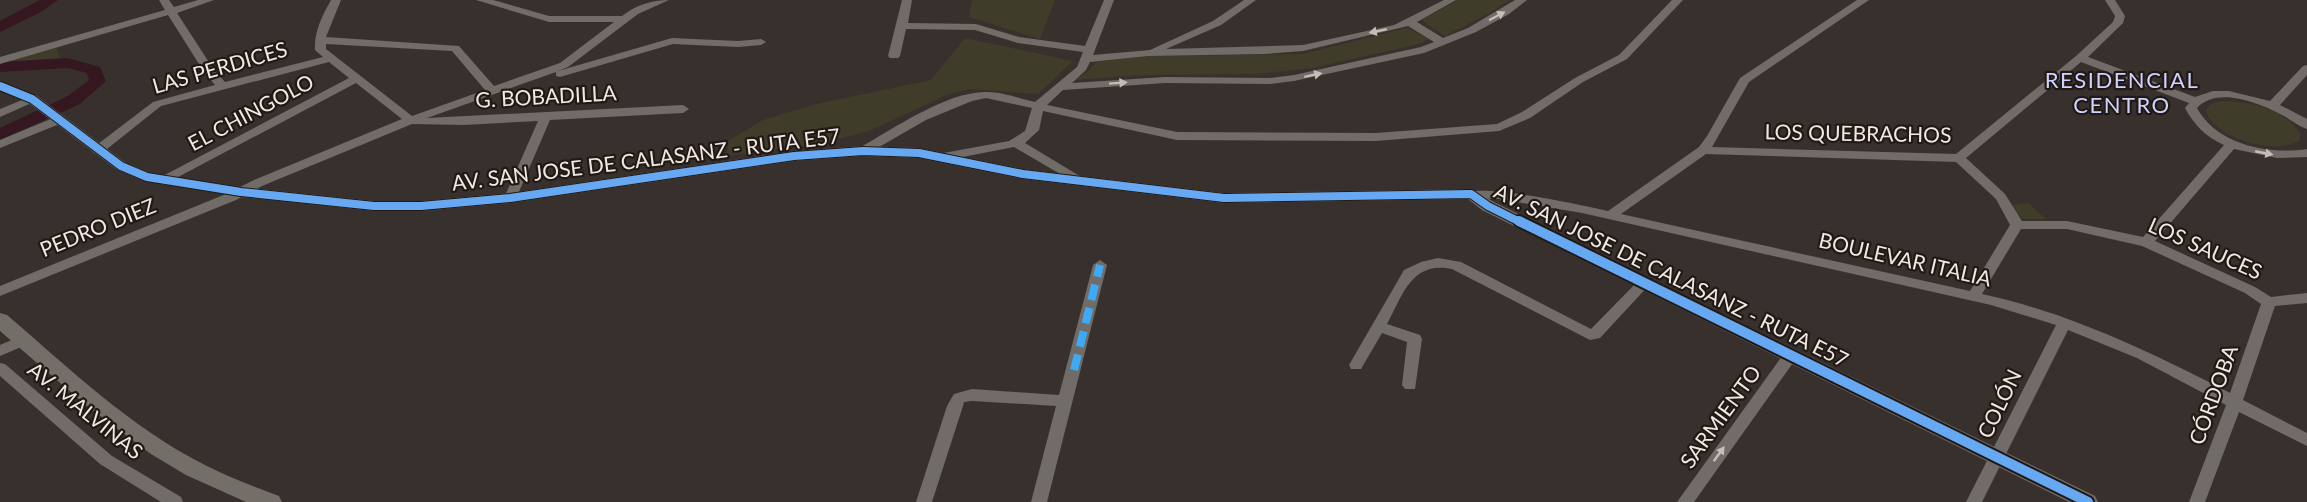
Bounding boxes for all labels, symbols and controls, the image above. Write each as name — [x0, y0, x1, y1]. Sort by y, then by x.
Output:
one-way arrow — [1489, 11, 1506, 21]
one-way arrow — [1369, 27, 1388, 36]
street label: LAS PERDICES — [149, 35, 290, 98]
district label: RESIDENCIAL CENTRO — [2045, 66, 2199, 118]
street label: EL CHINGOLO — [183, 68, 317, 155]
one-way arrow — [1303, 70, 1322, 79]
street label: G. BOBADILLA — [475, 79, 618, 112]
one-way arrow — [1109, 79, 1128, 88]
street label: LOS QUEBRACHOS — [1764, 118, 1952, 147]
street label: AV. SAN JOSE DE CALASANZ - RUTA E57 — [450, 122, 841, 195]
one-way arrow — [2255, 149, 2274, 158]
street label: AV. SAN JOSE DE CALASANZ - RUTA E57 — [1490, 178, 1853, 372]
street label: PEDRO DIEZ — [36, 192, 159, 261]
street label: LOS SAUCES — [2145, 211, 2266, 284]
street label: BOULEVAR ITALIA — [1817, 227, 1995, 291]
street label: CÓRDOBA — [2183, 341, 2242, 448]
street label: AV. MALVINAS — [23, 356, 148, 464]
street label: SARMIENTO — [1674, 360, 1765, 472]
street label: COLÓN — [1971, 365, 2026, 442]
one-way arrow — [1713, 447, 1725, 463]

